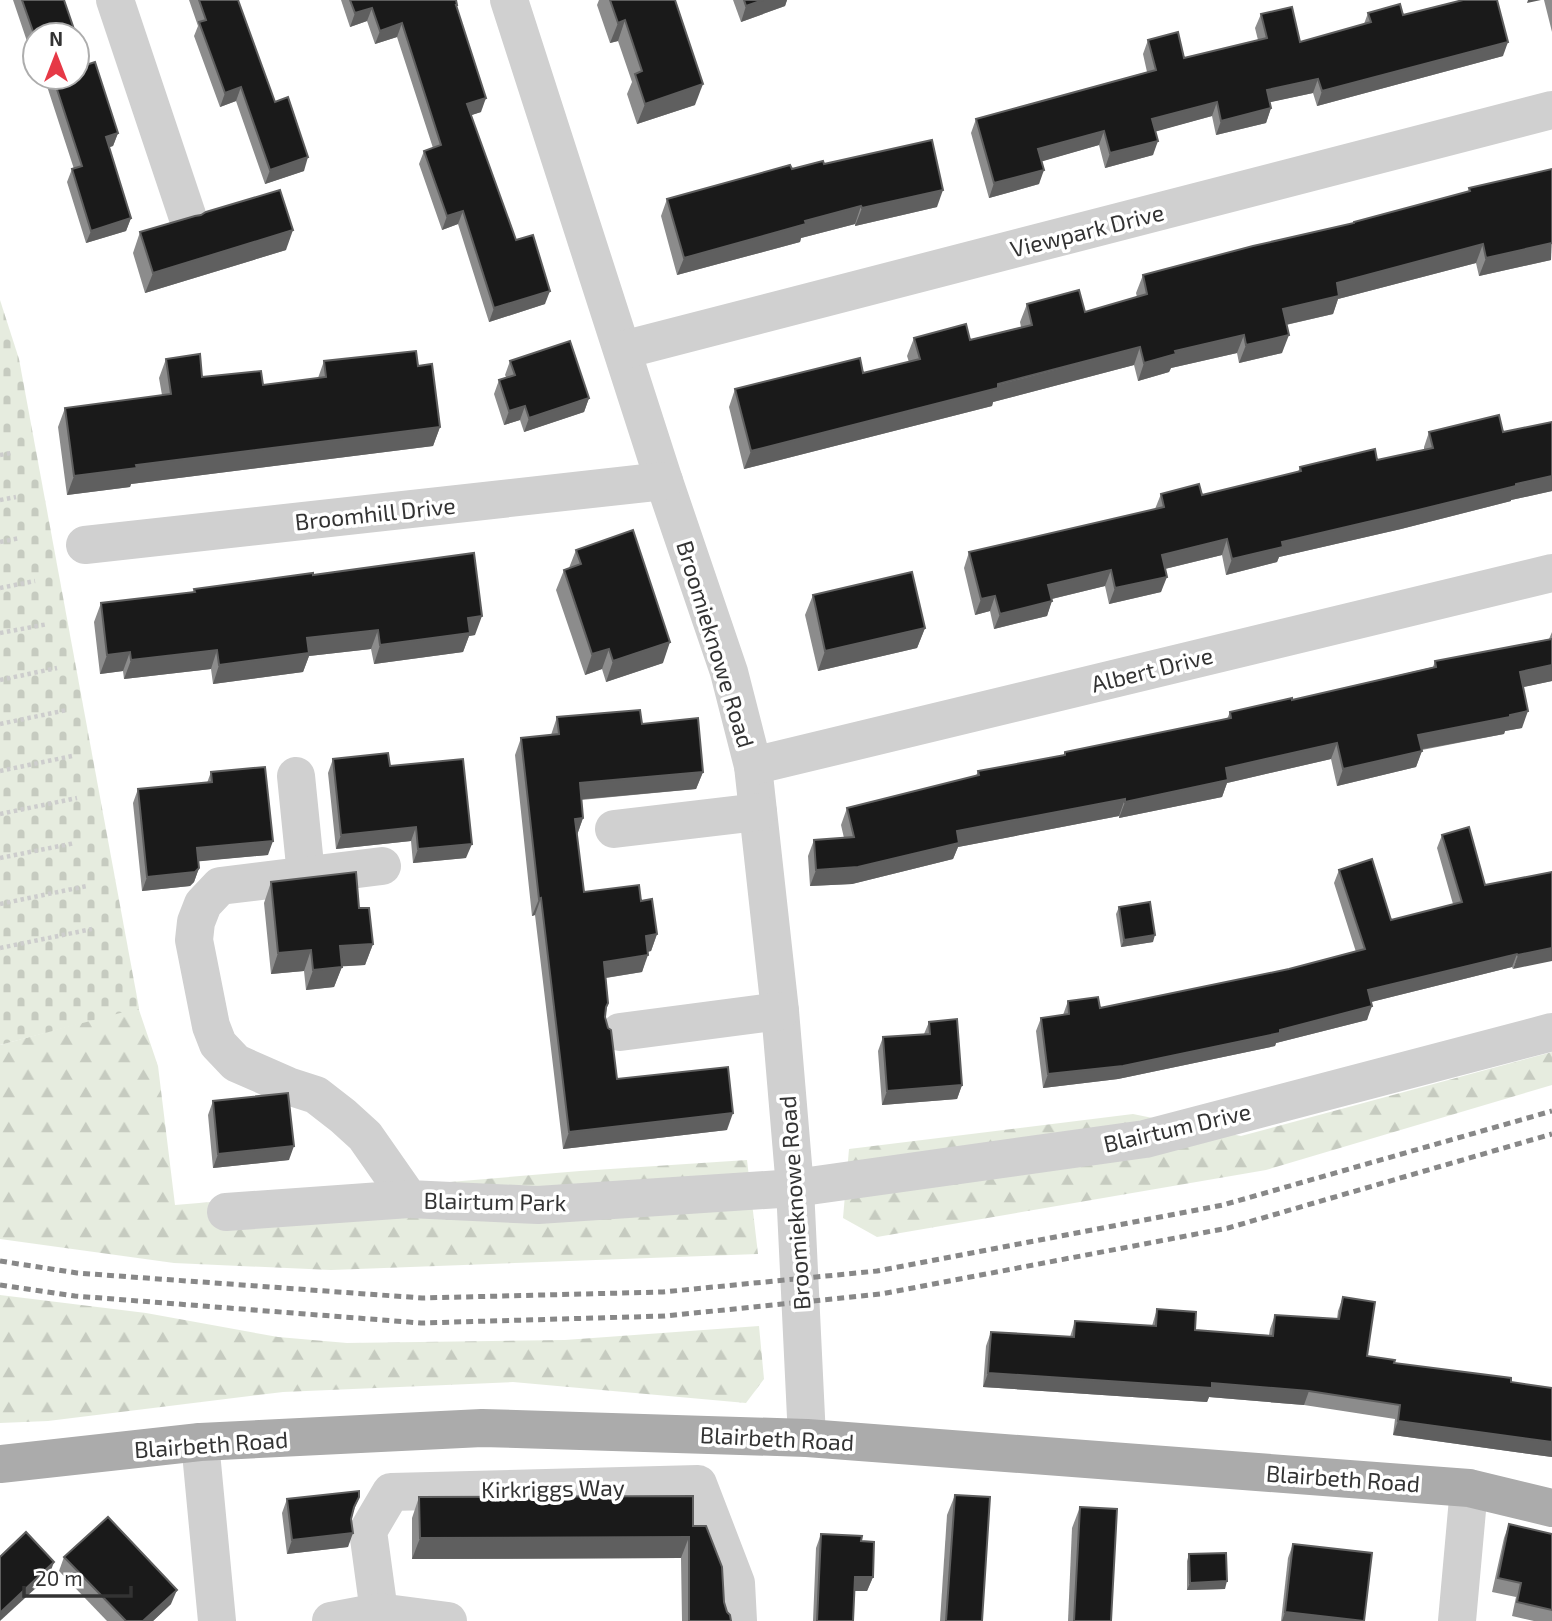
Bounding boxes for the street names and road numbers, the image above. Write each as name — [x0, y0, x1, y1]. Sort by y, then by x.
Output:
street label: Viewpark Drive — [1007, 197, 1167, 263]
street label: Broomhill Drive — [293, 491, 457, 535]
street label: Broomieknowe Road — [671, 537, 761, 751]
street label: Albert Drive — [1088, 640, 1216, 698]
street label: Broomieknowe Road — [773, 1095, 815, 1311]
street label: Blairtum Drive — [1101, 1096, 1253, 1158]
street label: Blairtum Park — [423, 1186, 567, 1216]
street label: Blairbeth Road — [699, 1420, 855, 1456]
street label: Blairbeth Road — [133, 1425, 289, 1463]
street label: Blairbeth Road — [1265, 1459, 1421, 1497]
street label: Kirkriggs Way — [481, 1473, 625, 1503]

